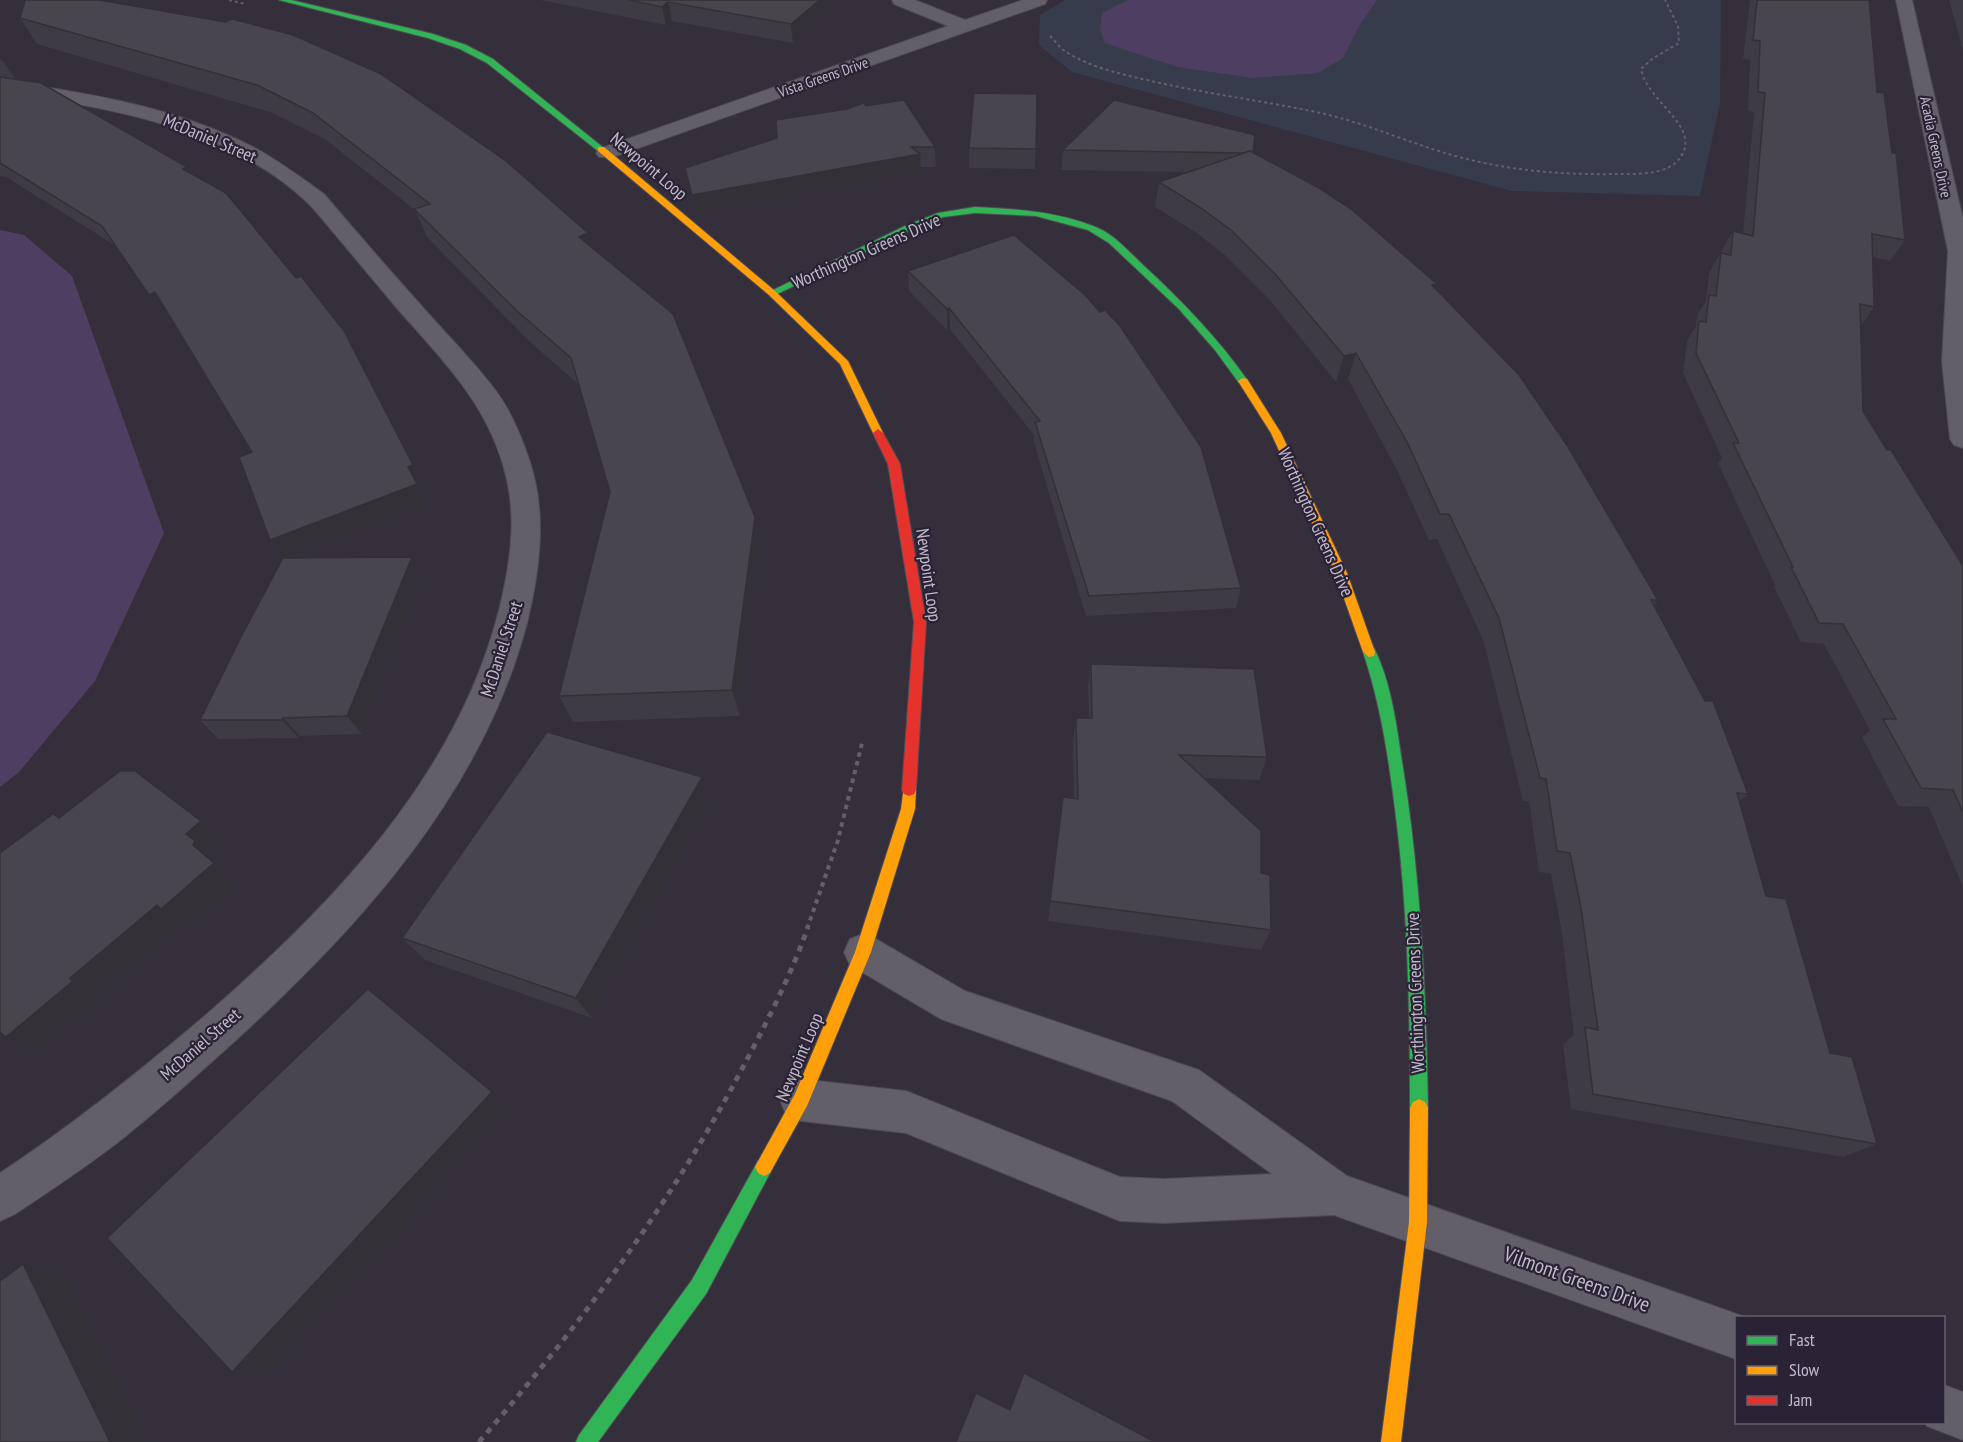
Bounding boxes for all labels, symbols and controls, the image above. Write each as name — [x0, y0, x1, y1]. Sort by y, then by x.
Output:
street label: Vista Greens Drive — [774, 53, 871, 102]
street label: Acadia Greens Drive — [1916, 95, 1956, 199]
street label: McDaniel Street — [160, 108, 260, 168]
street label: Newpoint Loop — [606, 127, 692, 205]
street label: Worthington Greens Drive — [788, 208, 944, 294]
street label: Worthington Greens Drive — [1273, 444, 1359, 600]
street label: Newpoint Loop — [911, 527, 947, 623]
street label: McDaniel Street — [475, 598, 527, 700]
street label: Worthington Greens Drive — [1401, 912, 1429, 1074]
street label: McDaniel Street — [155, 1003, 245, 1085]
street label: Newpoint Loop — [770, 1009, 828, 1105]
street label: Vilmont Greens Drive — [1499, 1240, 1654, 1318]
legend — [1735, 1316, 1945, 1424]
text: Fast — [1789, 1328, 1815, 1351]
text: Slow — [1789, 1358, 1820, 1381]
text: Jam — [1788, 1388, 1812, 1411]

